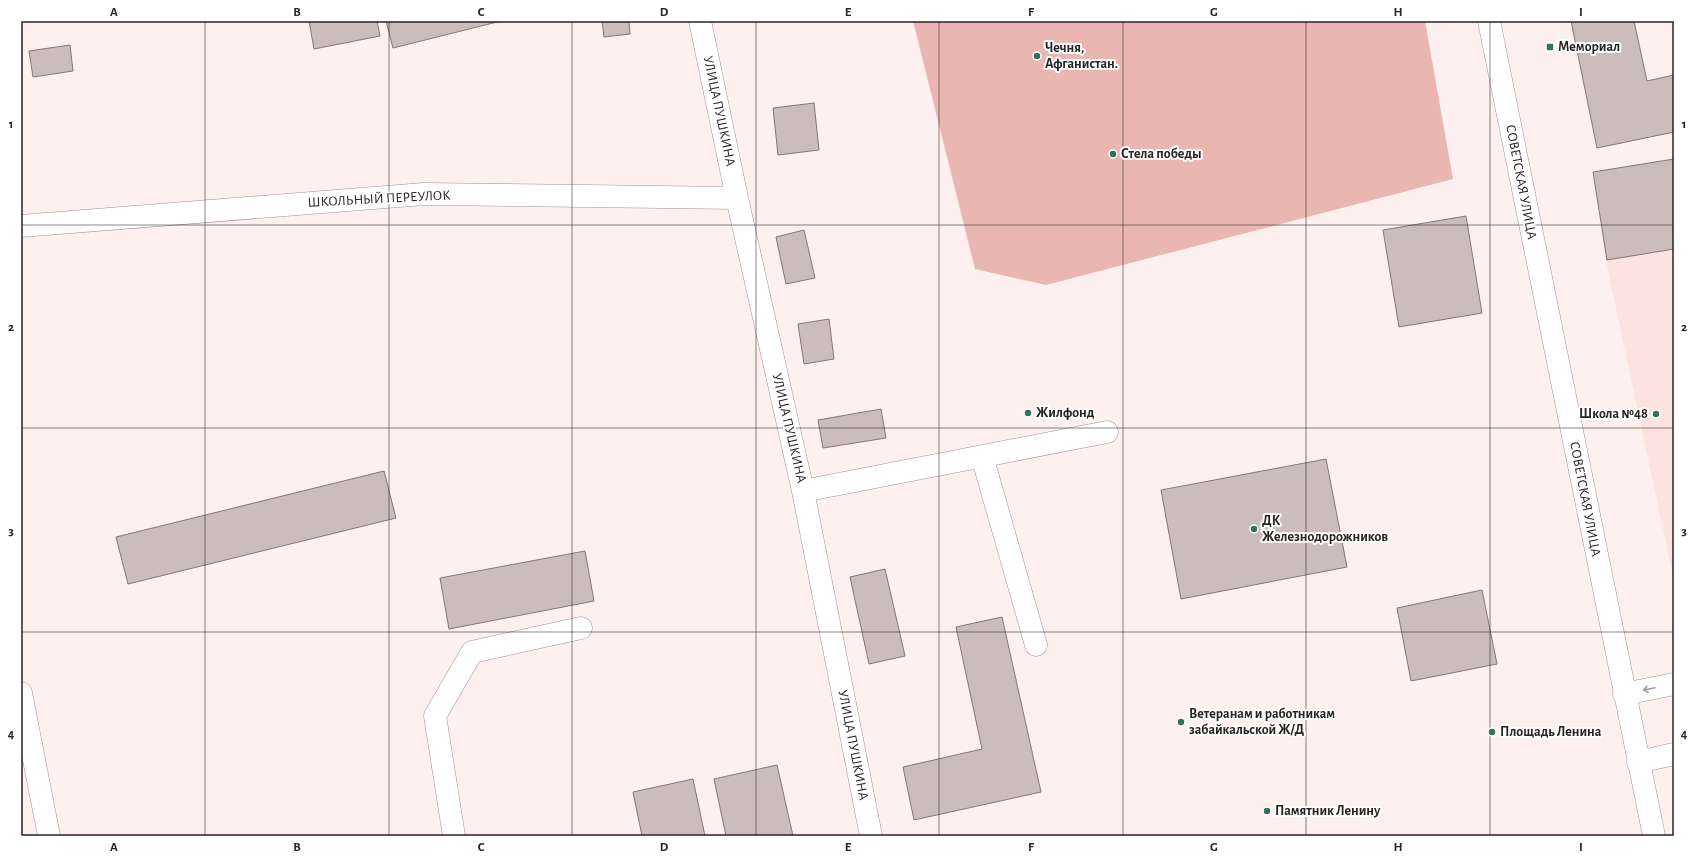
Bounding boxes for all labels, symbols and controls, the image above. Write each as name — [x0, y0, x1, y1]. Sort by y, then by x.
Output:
text: A — [110, 6, 118, 19]
text: B — [293, 6, 301, 19]
text: C — [478, 6, 485, 19]
text: D — [660, 6, 669, 19]
text: E — [845, 6, 852, 19]
text: F — [1028, 6, 1035, 19]
text: G — [1210, 6, 1218, 19]
text: H — [1393, 6, 1403, 19]
text: I — [1579, 6, 1583, 19]
place label: Мемориал — [1558, 40, 1620, 54]
place label: Чечня, Афганистан. — [1045, 41, 1118, 71]
marker: Мемориал — [1545, 42, 1555, 52]
marker: Чечня, Афганистан. — [1032, 51, 1042, 61]
street label: УЛИЦА ПУШКИНА — [700, 55, 738, 167]
text: 1 — [9, 118, 13, 131]
text: 1 — [1682, 118, 1686, 131]
street label: СОВЕТСКАЯ УЛИЦА — [1503, 123, 1539, 241]
place label: Стела победы — [1121, 147, 1202, 161]
marker: Стела победы — [1108, 149, 1118, 159]
street label: ШКОЛЬНЫЙ ПЕРЕУЛОК — [307, 187, 451, 210]
text: 2 — [8, 321, 14, 334]
text: 2 — [1681, 321, 1687, 334]
street label: УЛИЦА ПУШКИНА — [770, 372, 808, 484]
place label: Жилфонд — [1036, 406, 1095, 420]
place label: Школа №48 — [1579, 407, 1648, 421]
marker: Жилфонд — [1023, 408, 1033, 418]
marker: Школа №48 — [1651, 409, 1661, 419]
street label: СОВЕТСКАЯ УЛИЦА — [1567, 440, 1603, 558]
place label: ДК Железнодорожников — [1262, 514, 1388, 544]
marker: ДК Железнодорожников — [1249, 524, 1259, 534]
text: 3 — [8, 525, 14, 538]
text: 3 — [1681, 525, 1687, 538]
one-way arrow — [1643, 685, 1656, 693]
street label: УЛИЦА ПУШКИНА — [835, 689, 871, 801]
place label: Ветеранам и работникам забайкальской Ж/Д — [1189, 707, 1335, 737]
marker: Ветеранам и работникам забайкальской Ж/Д — [1176, 717, 1186, 727]
place label: Площадь Ленина — [1500, 725, 1602, 739]
marker: Площадь Ленина — [1487, 727, 1497, 737]
text: 4 — [8, 728, 15, 741]
text: 4 — [1681, 728, 1688, 741]
place label: Памятник Ленину — [1275, 804, 1381, 818]
marker: Памятник Ленину — [1262, 806, 1272, 816]
text: A — [110, 841, 118, 854]
text: B — [293, 841, 301, 854]
text: C — [478, 841, 485, 854]
text: D — [660, 841, 669, 854]
text: E — [845, 841, 852, 854]
text: F — [1028, 841, 1035, 854]
text: G — [1210, 841, 1218, 854]
text: H — [1393, 841, 1403, 854]
text: I — [1579, 841, 1583, 854]

